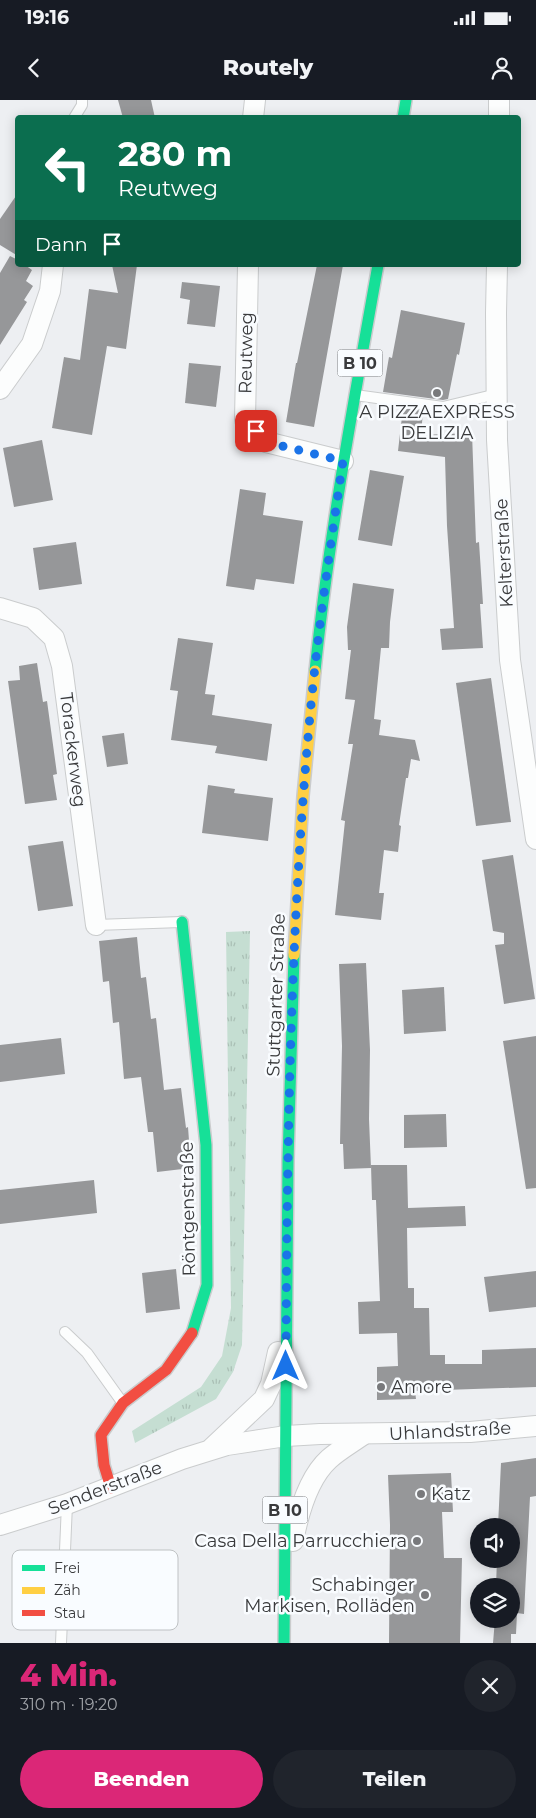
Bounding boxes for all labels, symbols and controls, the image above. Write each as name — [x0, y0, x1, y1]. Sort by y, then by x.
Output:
text: 19:16 — [25, 6, 69, 29]
icon: back — [20, 54, 48, 82]
text: Routely — [223, 54, 313, 81]
icon: person — [488, 54, 516, 82]
text: 280 m — [118, 132, 232, 175]
icon: left — [35, 135, 100, 200]
text: Reutweg — [118, 175, 218, 202]
icon: arrive — [98, 230, 126, 258]
text: Dann — [35, 233, 88, 256]
street label: Reutweg — [234, 312, 258, 394]
road number: B 10 — [338, 350, 382, 376]
marker: A PIZZAEXPRESS DELIZIA — [431, 387, 443, 399]
place label: A PIZZAEXPRESS DELIZIA — [359, 401, 515, 444]
pin — [235, 410, 277, 452]
icon: arrive — [242, 417, 270, 445]
street label: Kelterstraße — [490, 498, 518, 608]
street label: Torackerweg — [55, 691, 91, 809]
street label: Stuttgarter Straße — [262, 913, 290, 1077]
street label: Röntgenstraße — [176, 1141, 200, 1277]
position arrow — [259, 1339, 311, 1391]
place label: Amore — [391, 1376, 452, 1398]
marker: Amore — [375, 1381, 387, 1393]
street label: Uhlandstraße — [388, 1417, 512, 1445]
street label: Senderstraße — [45, 1456, 165, 1520]
place label: Katz — [431, 1483, 471, 1505]
marker: Katz — [415, 1488, 427, 1500]
road number: B 10 — [262, 1496, 308, 1524]
map controls — [470, 1518, 520, 1628]
button: sound — [470, 1518, 520, 1568]
place label: Casa Della Parrucchiera — [194, 1530, 407, 1552]
marker: Casa Della Parrucchiera — [411, 1535, 423, 1547]
legend — [12, 1550, 178, 1630]
text: Frei — [54, 1559, 80, 1577]
place label: Schabinger Markisen, Rolläden — [244, 1574, 415, 1617]
button: layers — [470, 1578, 520, 1628]
text: Zäh — [54, 1581, 81, 1599]
marker: Schabinger Markisen, Rolläden — [419, 1589, 431, 1601]
text: Stau — [54, 1604, 86, 1622]
text: 4 Min. — [20, 1657, 117, 1694]
button: close — [464, 1660, 516, 1712]
text: 310 m · 19:20 — [20, 1695, 118, 1714]
button: Beenden — [20, 1750, 263, 1808]
button: Teilen — [273, 1750, 516, 1808]

